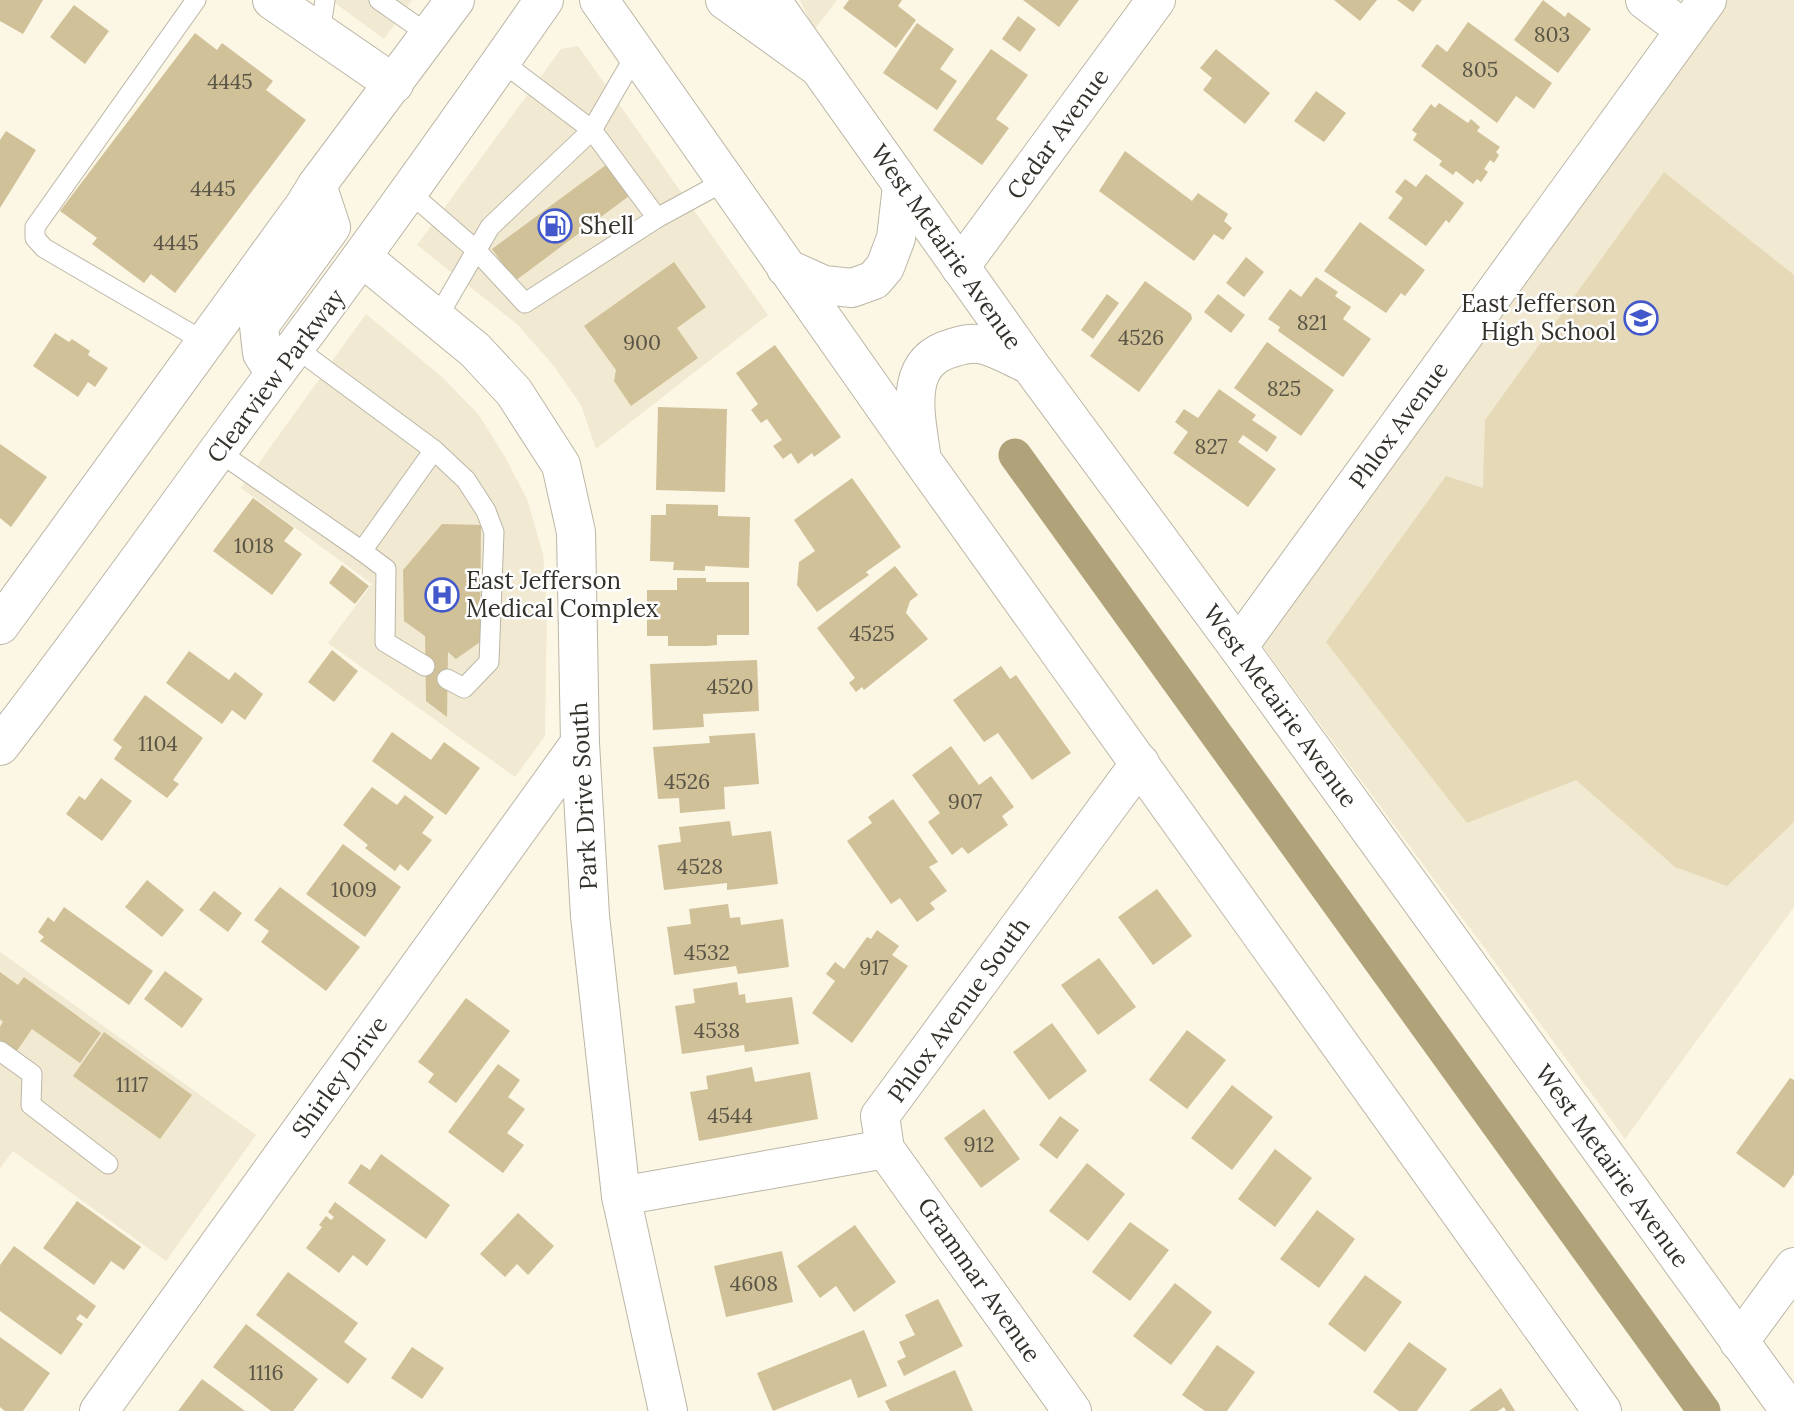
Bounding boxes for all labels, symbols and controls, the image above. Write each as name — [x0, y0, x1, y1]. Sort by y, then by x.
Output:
house number: 803 — [1534, 21, 1570, 48]
house number: 805 — [1462, 56, 1498, 83]
street label: Cedar Avenue — [1000, 62, 1116, 205]
house number: 4445 — [207, 68, 253, 95]
street label: West Metairie Avenue — [864, 138, 1029, 355]
house number: 4445 — [190, 175, 236, 202]
fuel station icon: Shell — [536, 207, 574, 245]
place label: Shell — [580, 210, 634, 241]
house number: 4445 — [153, 229, 199, 256]
street label: Clearview Parkway — [200, 282, 351, 469]
place label: East Jefferson High School — [1461, 288, 1616, 347]
school or university icon: East Jefferson High School — [1622, 299, 1660, 337]
house number: 821 — [1297, 309, 1327, 336]
house number: 4526 — [1118, 324, 1164, 351]
house number: 900 — [623, 329, 661, 356]
street label: Phlox Avenue — [1342, 355, 1455, 494]
house number: 825 — [1267, 375, 1301, 402]
house number: 827 — [1195, 433, 1228, 460]
house number: 1018 — [234, 532, 274, 559]
place label: East Jefferson Medical Complex — [466, 565, 659, 624]
hospital icon: East Jefferson Medical Complex — [423, 576, 461, 614]
street label: West Metairie Avenue — [1196, 598, 1365, 813]
house number: 4525 — [849, 620, 895, 647]
house number: 4520 — [706, 673, 754, 700]
street label: Park Drive South — [563, 701, 604, 891]
house number: 1104 — [138, 730, 178, 757]
house number: 4526 — [664, 768, 710, 795]
house number: 907 — [948, 788, 983, 815]
house number: 4528 — [677, 853, 723, 880]
house number: 1009 — [331, 876, 377, 903]
street label: Phlox Avenue South — [881, 911, 1036, 1108]
house number: 4532 — [684, 939, 730, 966]
house number: 917 — [859, 954, 889, 981]
street label: Shirley Drive — [285, 1010, 394, 1144]
house number: 4538 — [694, 1017, 740, 1044]
street label: West Metairie Avenue — [1528, 1058, 1697, 1273]
house number: 1117 — [116, 1071, 149, 1098]
house number: 4544 — [707, 1102, 753, 1129]
house number: 912 — [963, 1131, 995, 1158]
street label: Grammar Avenue — [911, 1191, 1048, 1368]
house number: 4608 — [730, 1270, 778, 1297]
house number: 1116 — [248, 1359, 284, 1386]

